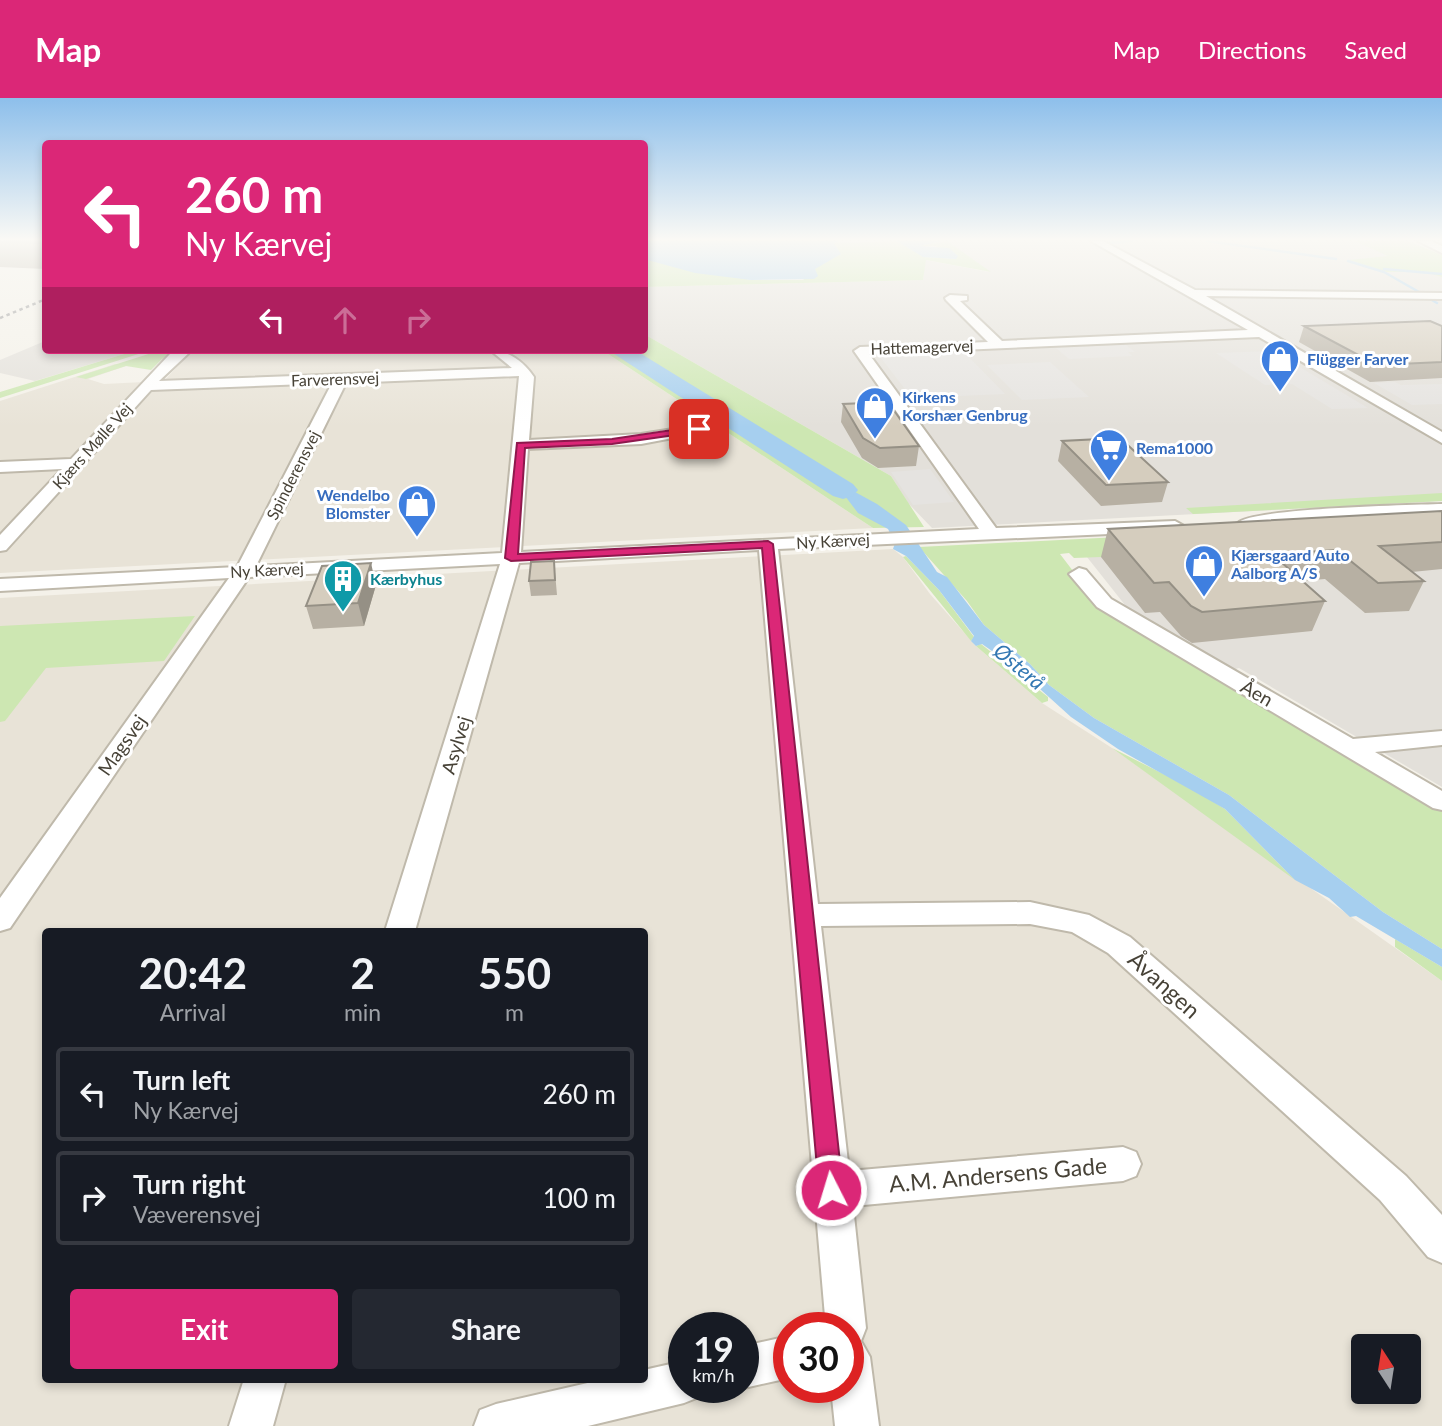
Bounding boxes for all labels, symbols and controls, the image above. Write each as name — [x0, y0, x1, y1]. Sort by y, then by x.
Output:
text: Map — [35, 29, 101, 69]
text: Map — [1113, 35, 1160, 64]
text: Directions — [1198, 35, 1306, 64]
text: Saved — [1344, 35, 1407, 64]
text: 260 m — [185, 165, 323, 223]
icon: left — [70, 168, 161, 259]
text: Ny Kærvej — [185, 224, 332, 263]
icon: left — [253, 301, 291, 339]
icon: ahead — [326, 301, 364, 339]
icon: right — [399, 301, 437, 339]
street label: Hattemagervej — [870, 335, 974, 358]
shop icon: Flügger Farver — [1259, 338, 1301, 393]
place label: Flügger Farver — [1307, 349, 1409, 368]
street label: Farverensvej — [291, 367, 379, 390]
shop icon: Kirkens Korshær Genbrug — [854, 385, 896, 440]
place label: Kirkens Korshær Genbrug — [902, 387, 1028, 424]
street label: Kjærs Mølle Vej — [48, 399, 135, 493]
pin — [669, 399, 729, 459]
icon: arrive — [680, 410, 718, 448]
street label: Spinderensvej — [262, 427, 323, 523]
supermarket icon: Rema1000 — [1088, 427, 1130, 482]
place label: Rema1000 — [1136, 438, 1213, 457]
shop icon: Wendelbo Blomster — [396, 483, 438, 538]
place label: Wendelbo Blomster — [317, 485, 390, 522]
street label: Ny Kærvej — [796, 529, 870, 552]
shop icon: Kjærsgaard Auto Aalborg A/S — [1183, 543, 1225, 598]
place label: Kjærsgaard Auto Aalborg A/S — [1230, 545, 1350, 582]
street label: Ny Kærvej — [230, 558, 304, 581]
building icon: Kærbyhus — [322, 558, 364, 613]
place label: Kærbyhus — [370, 569, 442, 588]
water label: Østerå — [990, 637, 1050, 694]
street label: Åen — [1237, 674, 1277, 711]
street label: Magsvej — [92, 710, 151, 780]
street label: Asylvej — [436, 713, 475, 777]
street label: Åvangen — [1123, 945, 1206, 1024]
text: 20:42 — [139, 948, 247, 998]
text: 2 — [350, 948, 375, 998]
text: 550 — [478, 948, 551, 998]
text: Arrival — [160, 998, 226, 1026]
text: min — [344, 998, 381, 1026]
text: m — [505, 998, 524, 1026]
text: Turn left — [133, 1064, 230, 1096]
icon: left — [74, 1075, 112, 1113]
text: 260 m — [543, 1078, 616, 1110]
text: Ny Kærvej — [133, 1096, 239, 1124]
street label: A.M. Andersens Gade — [888, 1151, 1108, 1197]
position arrow — [794, 1153, 868, 1227]
text: Turn right — [133, 1168, 246, 1200]
icon: right — [74, 1179, 112, 1217]
text: 100 m — [543, 1182, 616, 1214]
text: Væverensvej — [133, 1200, 261, 1228]
button: Exit — [70, 1289, 338, 1369]
button: Share — [352, 1289, 620, 1369]
speed limit sign: 30 — [773, 1312, 864, 1403]
text: 19 — [693, 1327, 734, 1369]
north arrow — [1351, 1334, 1421, 1404]
map controls — [1351, 1334, 1421, 1404]
text: km/h — [692, 1364, 735, 1386]

